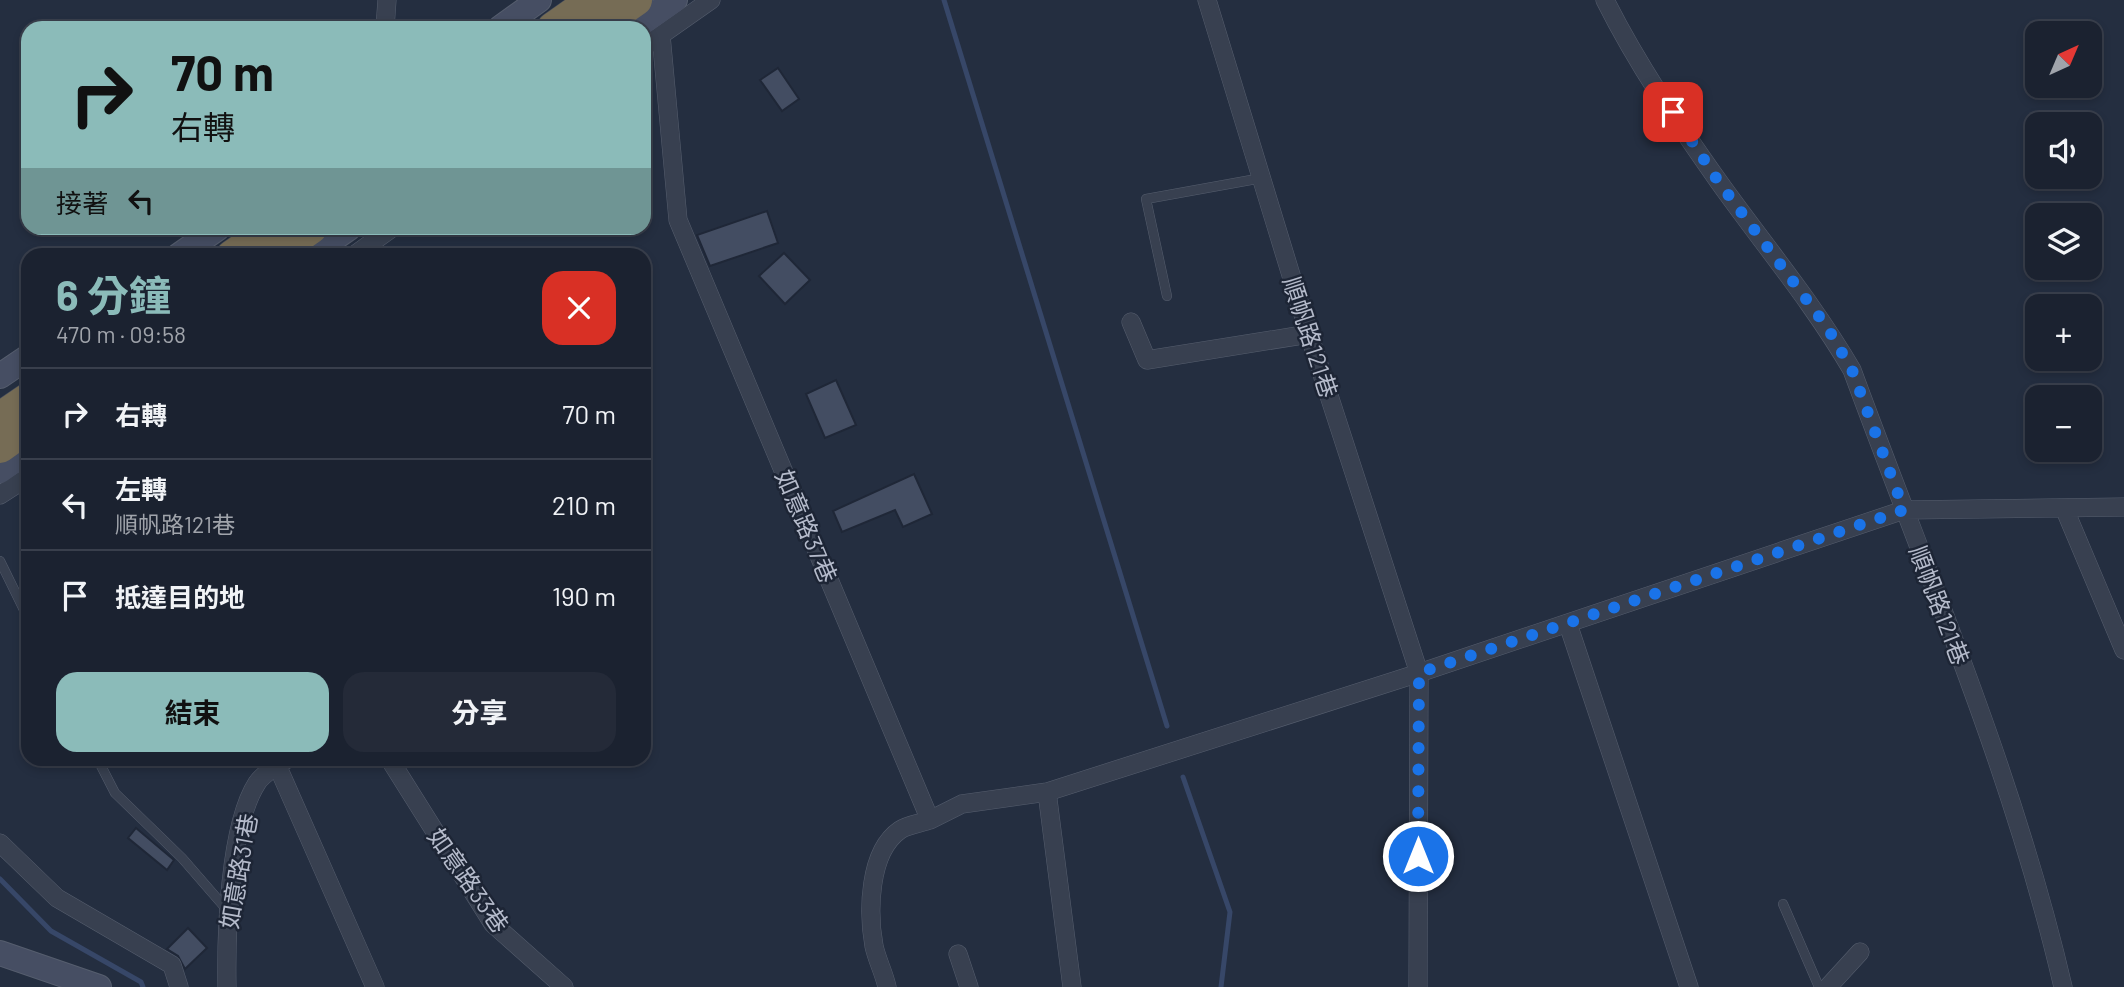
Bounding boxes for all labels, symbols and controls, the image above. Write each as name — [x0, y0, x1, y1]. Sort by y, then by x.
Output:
north arrow — [2025, 21, 2102, 98]
map controls — [2025, 21, 2102, 462]
text: 70 m — [171, 42, 274, 101]
icon: right — [56, 49, 147, 140]
pin — [1643, 82, 1703, 142]
icon: arrive — [1654, 93, 1692, 131]
text: 右轉 — [171, 107, 235, 145]
button: sound — [2025, 112, 2102, 189]
icon: left — [122, 182, 160, 220]
text: 接著 — [56, 187, 108, 218]
button: layers — [2025, 203, 2102, 280]
text: 6 分鐘 — [56, 269, 171, 319]
button: close — [542, 271, 616, 345]
street label: 順帆路121巷 — [1278, 273, 1344, 401]
button: + — [2025, 294, 2102, 371]
text: 470 m · 09:58 — [56, 320, 186, 348]
button: − — [2025, 385, 2102, 462]
icon: right — [56, 395, 94, 433]
text: 70 m — [562, 398, 616, 429]
text: 右轉 — [115, 399, 167, 430]
street label: 如意路37巷 — [770, 465, 844, 587]
text: 左轉 — [115, 473, 167, 504]
icon: left — [56, 486, 94, 524]
text: 210 m — [552, 489, 616, 520]
text: 順帆路121巷 — [115, 510, 235, 538]
street label: 順帆路121巷 — [1904, 541, 1976, 669]
icon: arrive — [56, 577, 94, 615]
text: 190 m — [552, 580, 616, 611]
text: 抵達目的地 — [115, 581, 245, 612]
button: 結束 — [56, 672, 329, 752]
button: 分享 — [343, 672, 616, 752]
street label: 如意路31巷 — [214, 811, 262, 931]
position arrow — [1381, 819, 1455, 893]
street label: 如意路33巷 — [422, 822, 516, 938]

